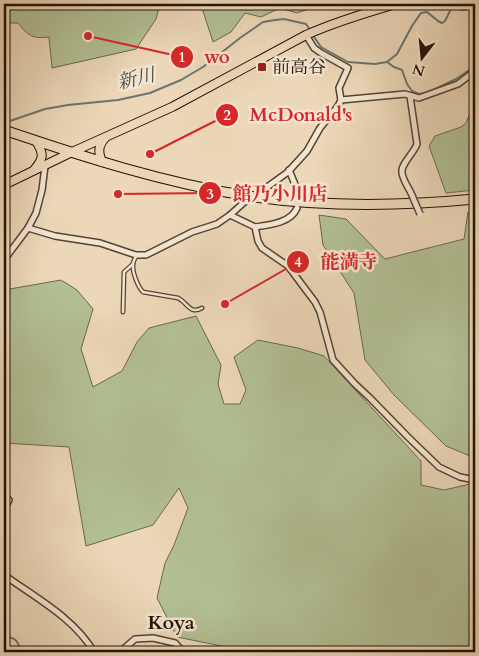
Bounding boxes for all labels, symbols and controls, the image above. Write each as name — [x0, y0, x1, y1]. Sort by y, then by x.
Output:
north arrow — [396, 32, 446, 82]
callout: wo — [169, 40, 240, 74]
text: wo — [204, 44, 230, 70]
text: 1 — [178, 47, 186, 67]
place label: 前高谷 — [272, 55, 326, 80]
text: N — [410, 59, 427, 81]
marker: 前高谷 — [256, 61, 268, 73]
water label: 新川 — [115, 62, 159, 96]
callout: McDonald's — [215, 98, 363, 132]
text: McDonald's — [250, 102, 352, 128]
text: 2 — [223, 105, 231, 125]
callout: 館乃小川店 — [197, 176, 337, 210]
text: 館乃小川店 — [232, 181, 328, 207]
text: 3 — [206, 184, 214, 204]
callout: 能満寺 — [285, 245, 387, 279]
text: 能満寺 — [320, 249, 378, 275]
text: 4 — [294, 252, 302, 272]
district label: Koya — [147, 609, 195, 636]

